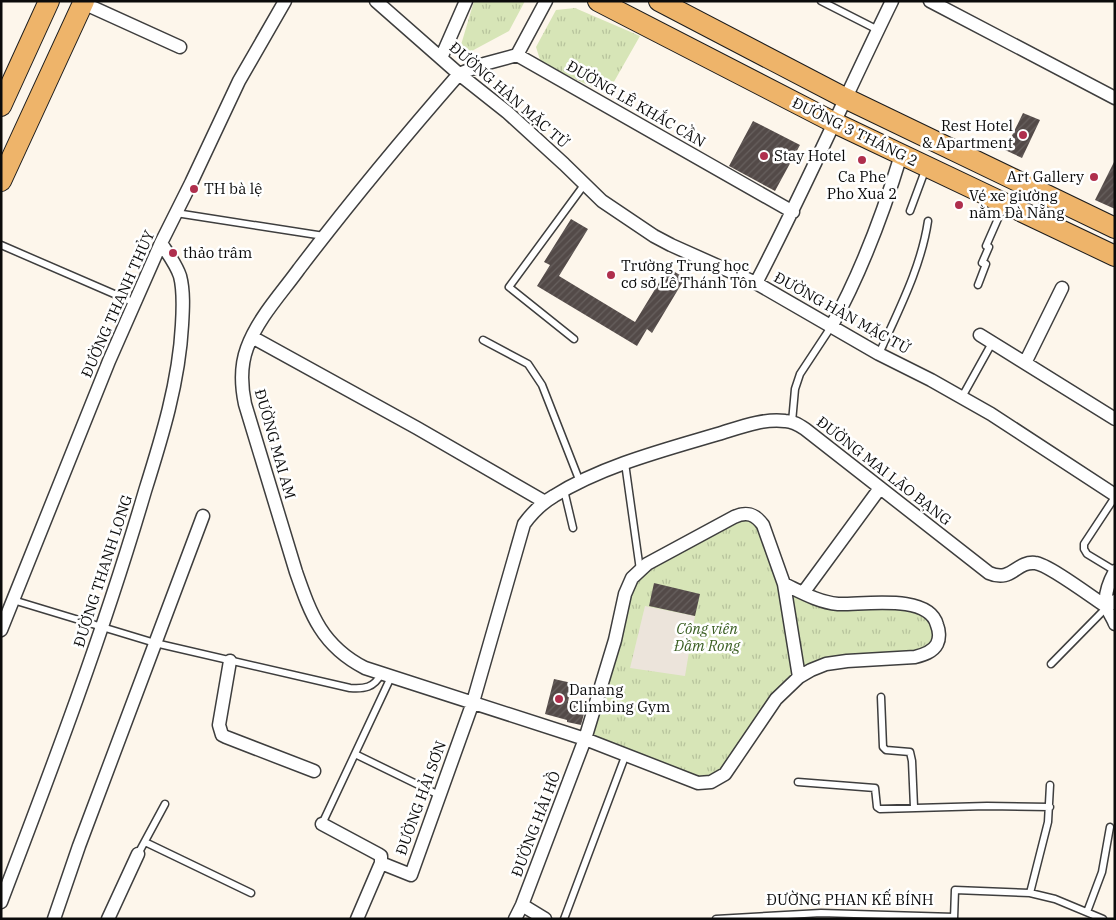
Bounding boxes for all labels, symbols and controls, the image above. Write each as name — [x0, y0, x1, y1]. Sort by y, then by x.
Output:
street label: ĐƯỜNG HÀN MẶC TỬ — [446, 37, 573, 152]
street label: ĐƯỜNG LÊ KHẮC CẦN — [563, 54, 710, 151]
street label: ĐƯỜNG 3 THÁNG 2 — [789, 93, 921, 170]
place label: Rest Hotel & Apartment — [922, 116, 1013, 152]
marker: Rest Hotel & Apartment — [1017, 129, 1029, 141]
place label: Stay Hotel — [774, 146, 846, 165]
marker: Stay Hotel — [758, 150, 770, 162]
marker: Ca Phe Pho Xua 2 — [856, 154, 868, 166]
place label: Ca Phe Pho Xua 2 — [827, 167, 897, 203]
place label: Art Gallery — [1007, 167, 1084, 186]
marker: Art Gallery — [1088, 171, 1100, 183]
place label: TH bà lệ — [204, 179, 262, 198]
marker: TH bà lệ — [188, 183, 200, 195]
place label: Vé xe giường nằm Đà Nẵng — [969, 186, 1064, 222]
marker: Vé xe giường nằm Đà Nẵng — [953, 199, 965, 211]
street label: ĐƯỜNG THANH THỦY — [76, 227, 159, 380]
place label: thảo trâm — [183, 243, 252, 262]
marker: thảo trâm — [167, 247, 179, 259]
place label: Trường Trung học cơ sở Lê Thánh Tôn — [621, 256, 758, 292]
street label: ĐƯỜNG HÀN MẶC TỬ — [771, 267, 914, 358]
marker: Trường Trung học cơ sở Lê Thánh Tôn — [605, 269, 617, 281]
street label: ĐƯỜNG MAI AM — [251, 387, 300, 501]
street label: ĐƯỜNG MAI LÃO BẠNG — [813, 412, 956, 529]
street label: ĐƯỜNG THANH LONG — [69, 492, 136, 649]
park label: Công viên Đầm Rong — [673, 619, 741, 655]
place label: Danang Climbing Gym — [569, 680, 670, 716]
marker: Danang Climbing Gym — [553, 693, 565, 705]
street label: ĐƯỜNG HẢI SƠN — [391, 738, 450, 858]
street label: ĐƯỜNG HẢI HỒ — [505, 768, 564, 879]
street label: ĐƯỜNG PHAN KẾ BÍNH — [766, 888, 934, 909]

